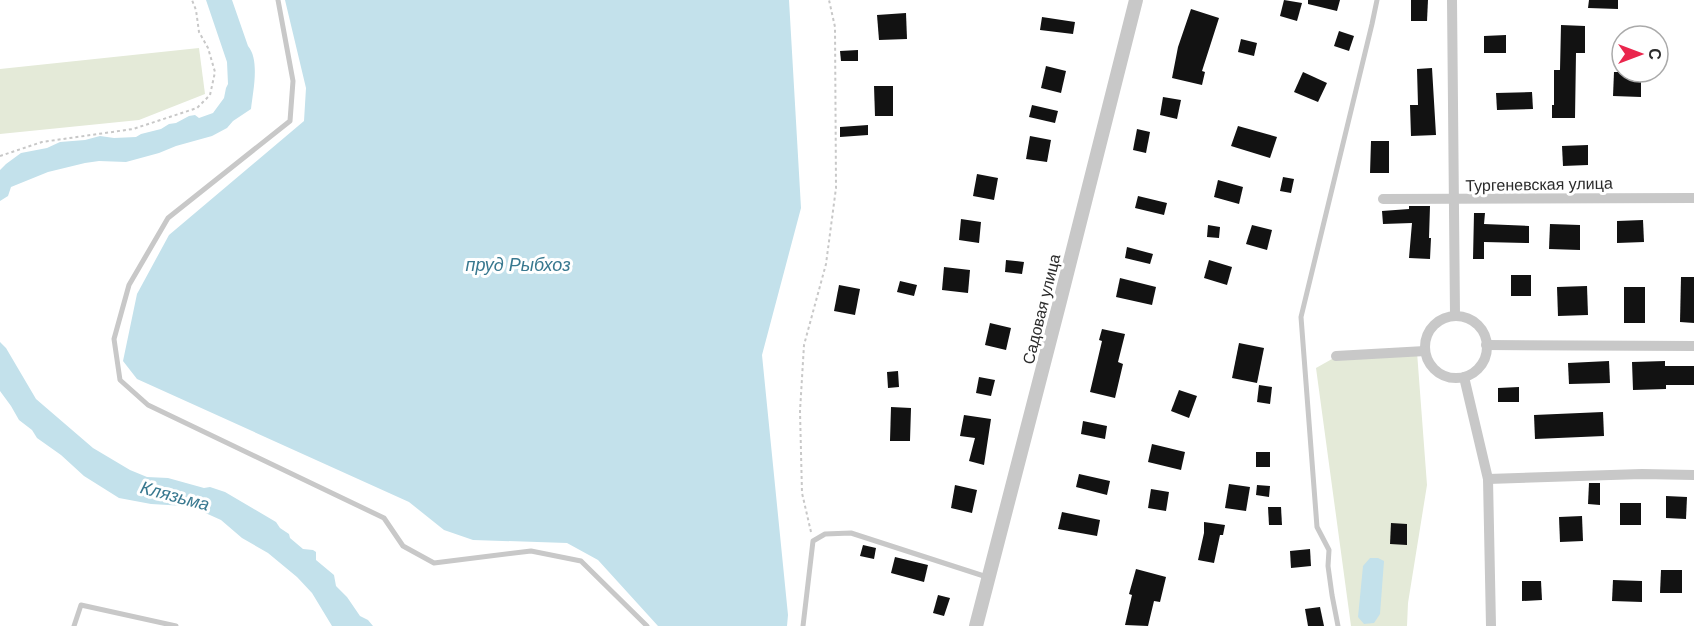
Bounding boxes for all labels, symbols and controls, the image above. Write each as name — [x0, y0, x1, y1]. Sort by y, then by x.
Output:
north arrow — [1610, 24, 1670, 84]
text: С — [1646, 48, 1663, 60]
street label: Тургеневская улица — [1465, 175, 1613, 194]
street label: Садовая улица — [1020, 252, 1063, 366]
water label: пруд Рыбхоз — [465, 255, 571, 275]
water label: Клязьма — [138, 477, 212, 515]

